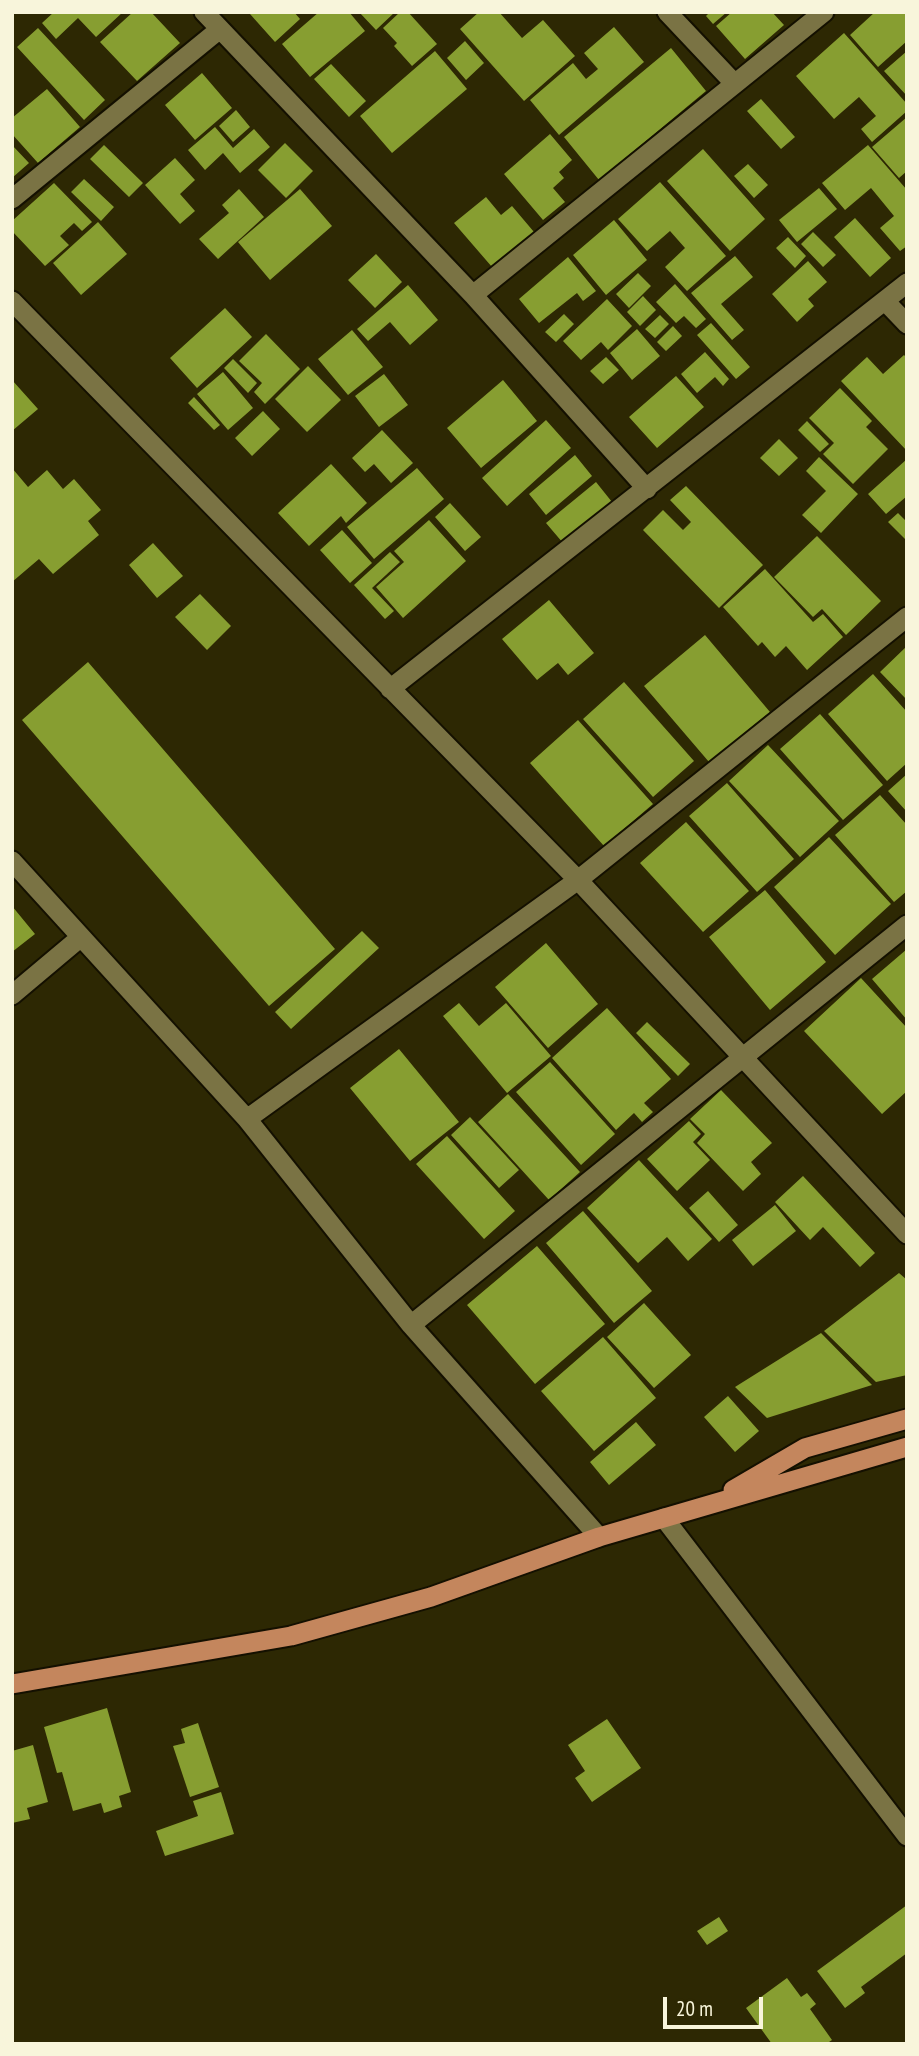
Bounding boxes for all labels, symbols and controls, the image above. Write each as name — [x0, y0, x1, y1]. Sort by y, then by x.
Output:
scale bar — [667, 1982, 767, 2026]
text: 20 m — [676, 1995, 713, 2022]

